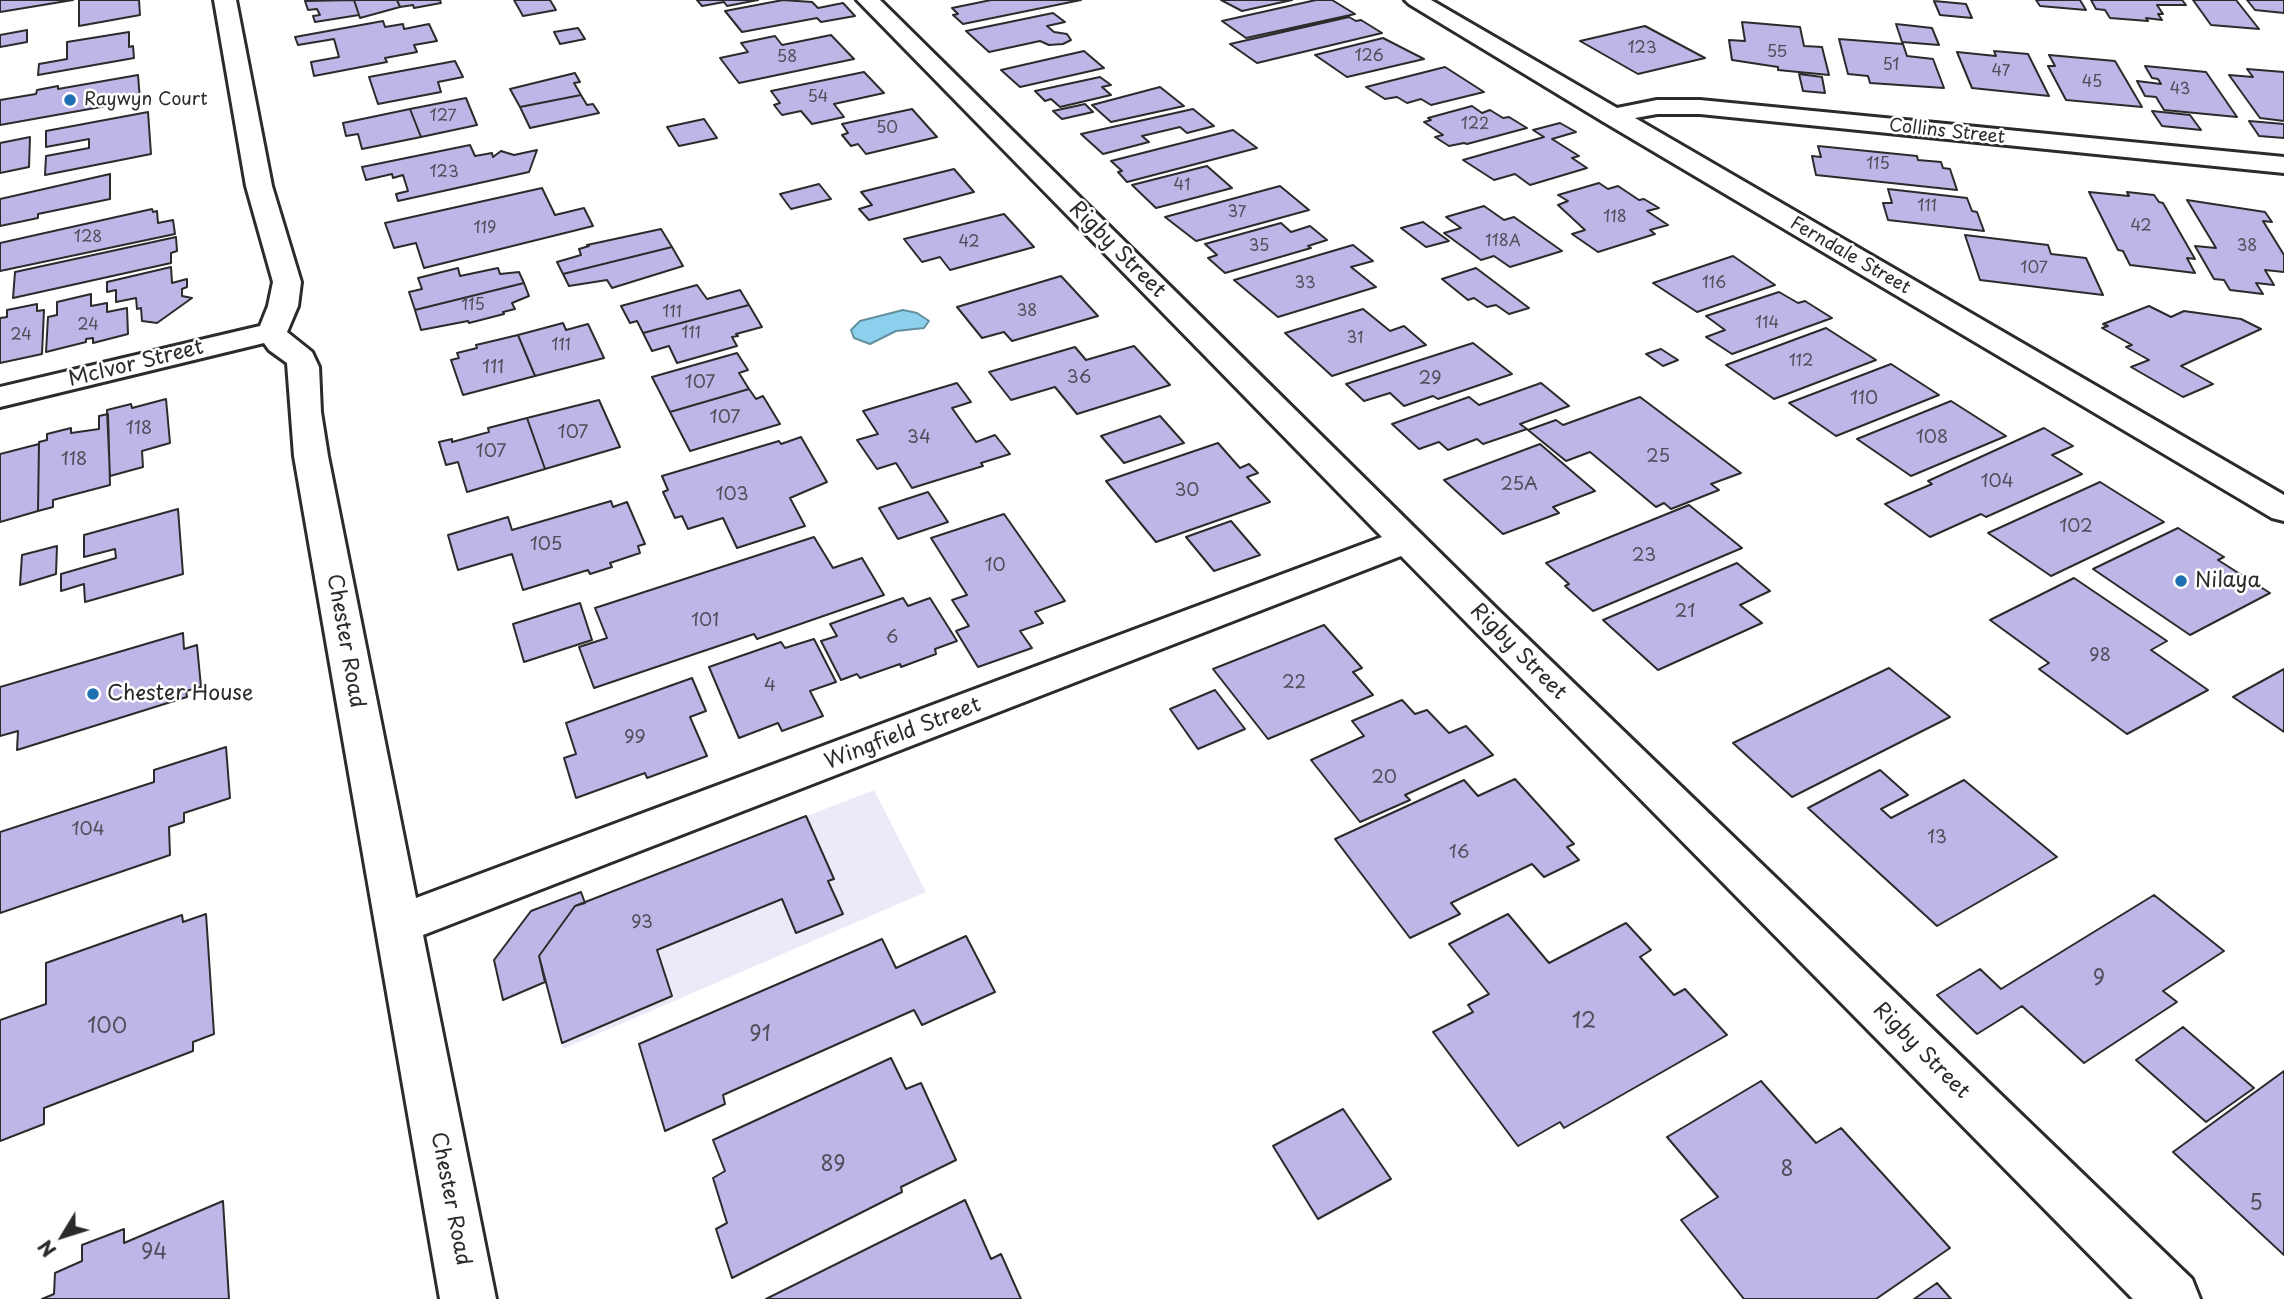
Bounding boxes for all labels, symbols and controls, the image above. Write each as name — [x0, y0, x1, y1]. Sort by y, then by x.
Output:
house number: 123 — [1627, 39, 1657, 59]
house number: 55 — [1767, 43, 1787, 63]
house number: 126 — [1354, 47, 1384, 67]
house number: 58 — [777, 48, 797, 68]
house number: 51 — [1882, 56, 1900, 76]
house number: 47 — [1992, 62, 2010, 82]
house number: 45 — [2082, 73, 2102, 93]
house number: 43 — [2170, 80, 2190, 100]
house number: 54 — [808, 88, 828, 108]
place label: Raywyn Court — [84, 89, 208, 111]
marker: Raywyn Court — [62, 92, 78, 108]
house number: 127 — [429, 107, 457, 127]
house number: 122 — [1461, 115, 1489, 135]
street label: Collins Street — [1888, 115, 2006, 149]
house number: 50 — [876, 119, 898, 139]
house number: 115 — [1866, 155, 1890, 175]
house number: 123 — [429, 163, 459, 183]
house number: 41 — [1174, 176, 1190, 196]
street label: Rigby Street — [1064, 197, 1170, 303]
house number: 111 — [1917, 197, 1937, 217]
house number: 37 — [1228, 203, 1246, 223]
house number: 118 — [1603, 208, 1627, 228]
street label: Ferndale Street — [1786, 213, 1914, 299]
house number: 42 — [2130, 217, 2152, 237]
house number: 119 — [474, 219, 496, 239]
house number: 128 — [74, 228, 102, 248]
house number: 118A — [1485, 232, 1521, 252]
house number: 42 — [958, 233, 980, 253]
house number: 35 — [1249, 237, 1269, 257]
house number: 38 — [2237, 237, 2257, 257]
house number: 107 — [2020, 259, 2048, 279]
house number: 33 — [1294, 274, 1316, 294]
house number: 116 — [1702, 274, 1726, 294]
house number: 115 — [461, 296, 485, 316]
house number: 38 — [1017, 302, 1037, 322]
house number: 111 — [662, 303, 682, 323]
house number: 114 — [1755, 314, 1779, 334]
house number: 24 — [77, 316, 99, 336]
house number: 111 — [681, 324, 701, 344]
house number: 24 — [10, 326, 32, 346]
house number: 31 — [1347, 329, 1363, 349]
street label: McIvor Street — [66, 335, 206, 393]
house number: 111 — [551, 336, 571, 356]
house number: 112 — [1789, 352, 1813, 372]
house number: 111 — [482, 357, 504, 379]
house number: 36 — [1067, 367, 1091, 389]
house number: 29 — [1419, 368, 1441, 390]
house number: 107 — [685, 372, 715, 394]
house number: 110 — [1850, 388, 1878, 410]
house number: 107 — [710, 407, 740, 429]
house number: 118 — [126, 418, 152, 440]
house number: 107 — [558, 422, 588, 444]
house number: 34 — [907, 427, 931, 449]
house number: 108 — [1916, 427, 1948, 449]
house number: 107 — [476, 441, 506, 463]
house number: 25 — [1646, 446, 1670, 468]
house number: 118 — [61, 449, 87, 471]
house number: 104 — [1980, 471, 2014, 493]
house number: 25A — [1500, 474, 1538, 496]
house number: 30 — [1174, 480, 1200, 502]
house number: 103 — [715, 484, 749, 506]
house number: 102 — [2059, 516, 2093, 538]
house number: 105 — [530, 534, 562, 556]
house number: 23 — [1632, 545, 1656, 567]
house number: 10 — [984, 555, 1006, 577]
place label: Nilaya — [2195, 568, 2261, 594]
street label: Chester Road — [321, 572, 369, 710]
marker: Nilaya — [2173, 573, 2189, 589]
street label: Rigby Street — [1465, 599, 1571, 705]
house number: 21 — [1675, 601, 1695, 623]
house number: 101 — [691, 610, 719, 632]
house number: 6 — [886, 627, 898, 649]
house number: 98 — [2089, 645, 2111, 667]
house number: 22 — [1282, 672, 1306, 694]
house number: 4 — [764, 675, 776, 697]
place label: Chester House — [107, 681, 253, 707]
marker: Chester House — [85, 686, 101, 702]
street label: Wingfield Street — [821, 693, 985, 775]
house number: 99 — [624, 727, 646, 749]
house number: 20 — [1371, 767, 1397, 789]
house number: 104 — [71, 819, 105, 841]
house number: 13 — [1927, 827, 1947, 849]
house number: 16 — [1449, 842, 1469, 864]
house number: 93 — [631, 912, 653, 934]
house number: 9 — [2093, 966, 2105, 992]
street label: Rigby Street — [1868, 998, 1974, 1104]
house number: 12 — [1572, 1009, 1596, 1035]
house number: 100 — [87, 1014, 127, 1040]
house number: 91 — [749, 1022, 771, 1048]
street label: Chester Road — [425, 1130, 475, 1268]
house number: 89 — [820, 1152, 846, 1178]
house number: 8 — [1780, 1157, 1794, 1183]
house number: 5 — [2249, 1191, 2263, 1217]
north arrow — [28, 1201, 98, 1271]
text: N — [31, 1234, 62, 1263]
house number: 94 — [141, 1240, 167, 1266]

